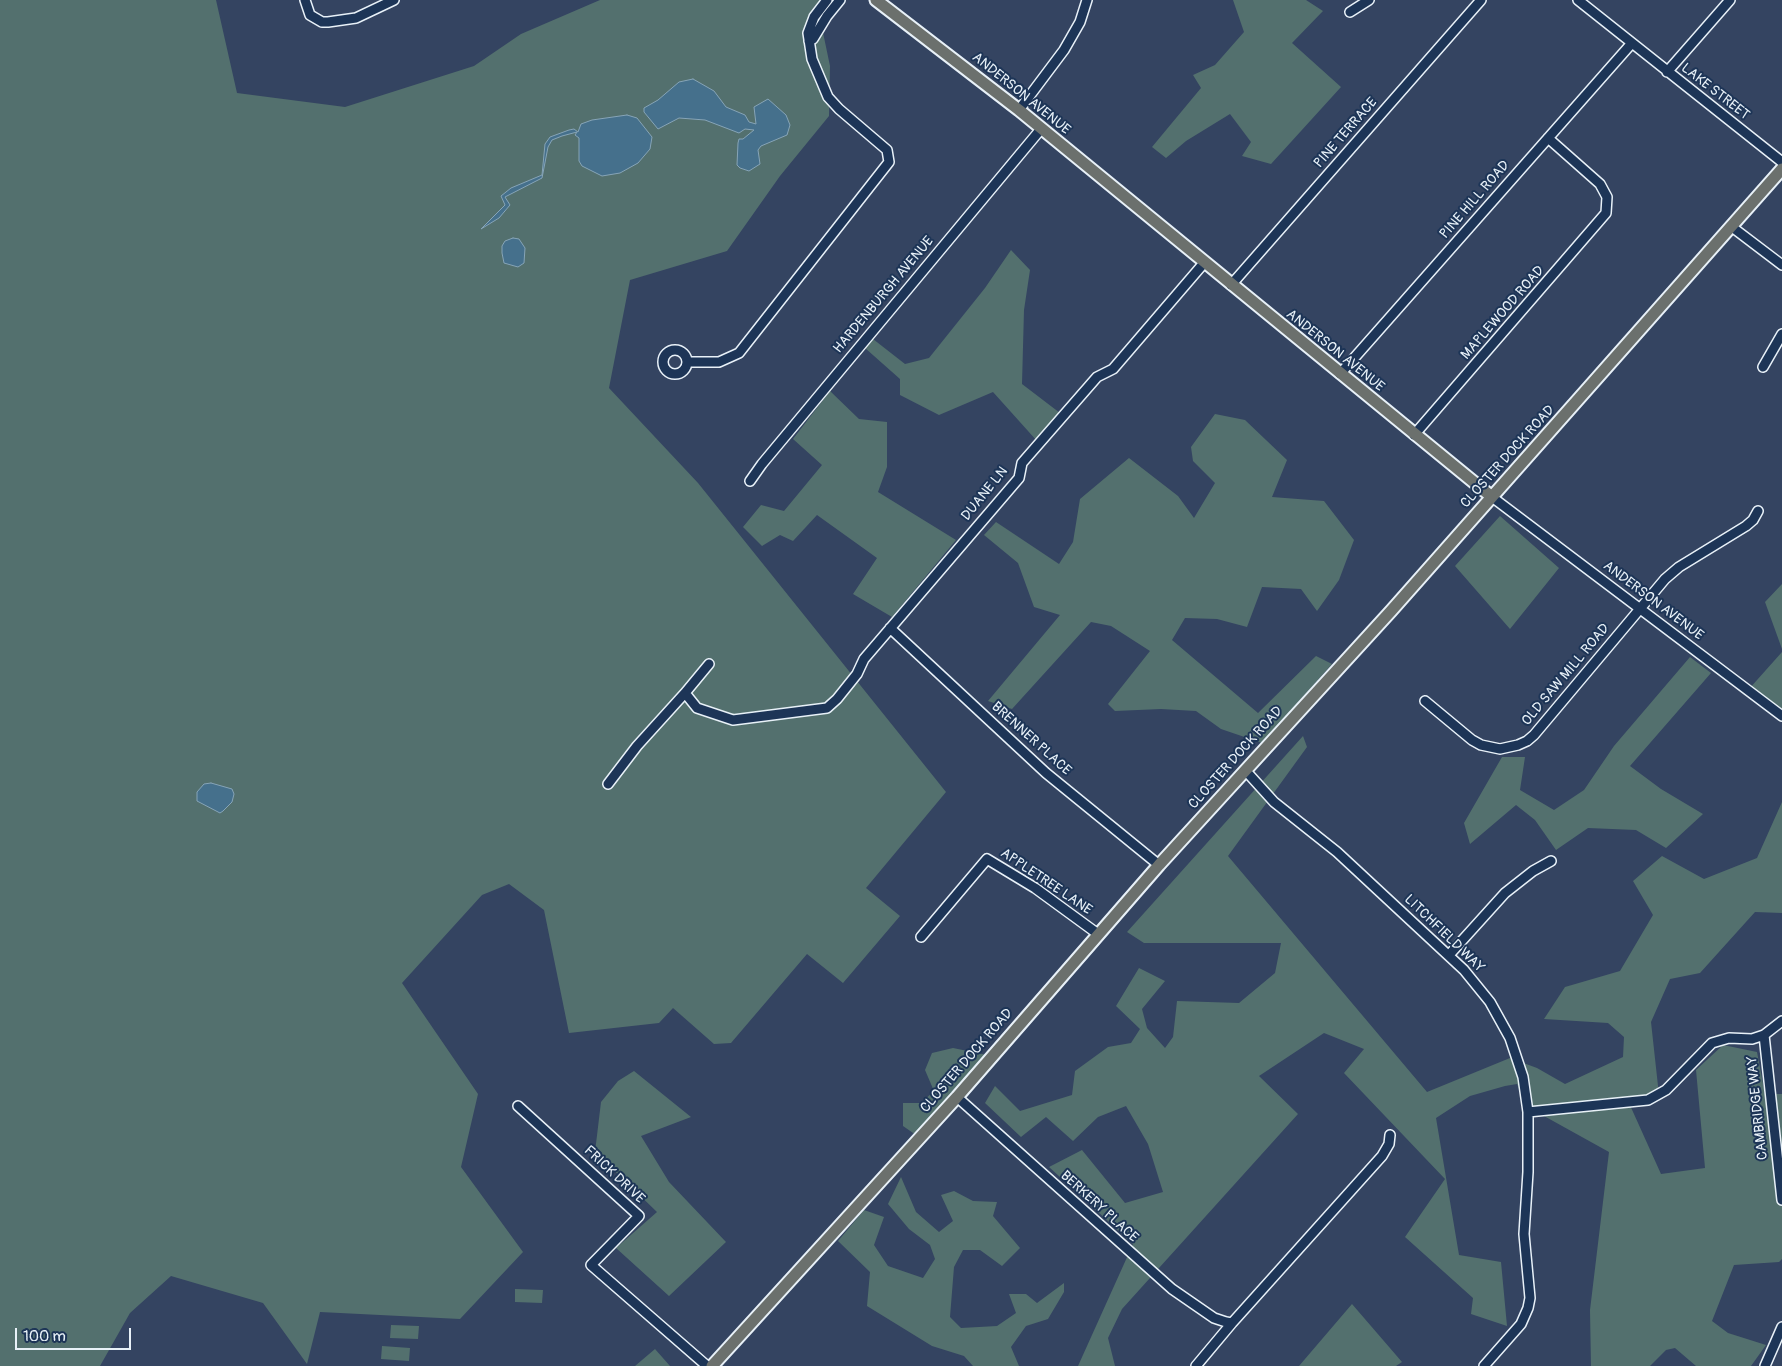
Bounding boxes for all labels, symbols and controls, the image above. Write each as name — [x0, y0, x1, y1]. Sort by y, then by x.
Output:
street label: ANDERSON AVENUE — [969, 49, 1073, 139]
street label: LAKE STREET — [1677, 60, 1753, 124]
street label: PINE TERRACE — [1311, 94, 1381, 172]
street label: PINE HILL ROAD — [1437, 158, 1513, 242]
street label: HARDENBURGH AVENUE — [830, 233, 938, 357]
street label: MAPLEWOOD ROAD — [1458, 263, 1548, 363]
street label: ANDERSON AVENUE — [1283, 306, 1387, 396]
street label: CLOSTER DOCK ROAD — [1457, 402, 1559, 512]
street label: DUANE LN — [958, 464, 1012, 524]
street label: ANDERSON AVENUE — [1599, 558, 1707, 644]
street label: OLD SAW MILL ROAD — [1519, 621, 1613, 729]
street label: BRENNER PLACE — [988, 699, 1074, 779]
street label: CLOSTER DOCK ROAD — [1185, 703, 1287, 813]
street label: APPLETREE LANE — [997, 845, 1095, 919]
street label: LITCHFIELD WAY — [1400, 892, 1488, 976]
street label: CLOSTER DOCK ROAD — [917, 1006, 1017, 1116]
street label: CAMBRIDGE WAY — [1744, 1055, 1772, 1161]
street label: FRICK DRIVE — [580, 1143, 648, 1207]
street label: BERKERY PLACE — [1057, 1168, 1141, 1246]
scale bar — [18, 1318, 134, 1350]
text: 100 m — [23, 1327, 66, 1346]

